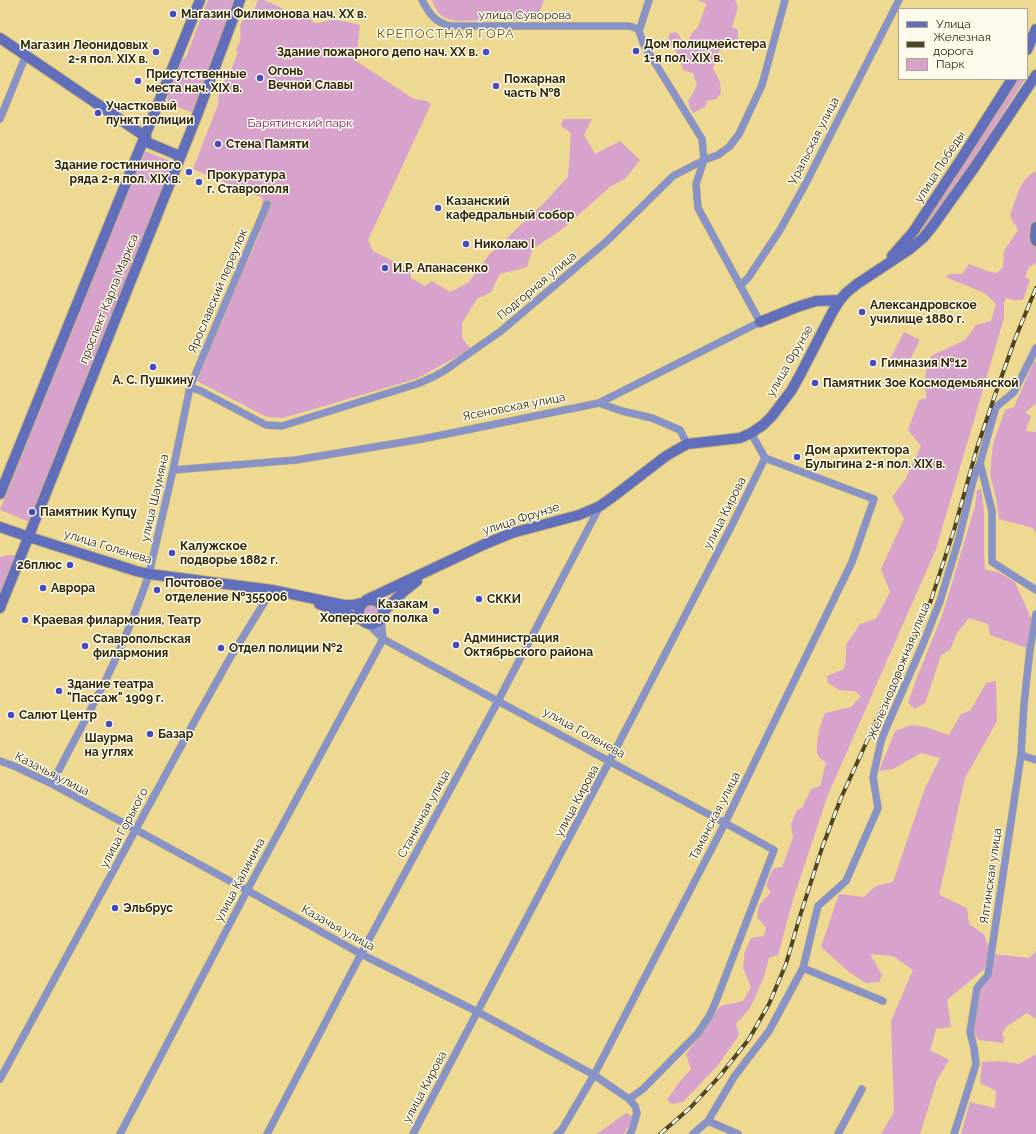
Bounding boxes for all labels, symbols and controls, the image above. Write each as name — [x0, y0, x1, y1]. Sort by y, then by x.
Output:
place label: Магазин Филимонова нач. ХХ в. — [181, 7, 367, 21]
street label: улица Суворова — [479, 8, 571, 22]
legend — [898, 8, 1028, 80]
marker: Магазин Филимонова нач. ХХ в. — [168, 9, 178, 19]
text: Улица — [936, 17, 971, 31]
district label: КРЕПОСТНАЯ ГОРА — [377, 26, 515, 42]
text: Железная дорога — [933, 30, 991, 58]
place label: Дом полицмейстера 1-я пол. XIX в. — [644, 37, 766, 65]
place label: Магазин Леонидовых 2-я пол. XIX в. — [20, 38, 148, 66]
place label: Здание пожарного депо нач. ХХ в. — [277, 45, 478, 59]
marker: Дом полицмейстера 1-я пол. XIX в. — [631, 46, 641, 56]
marker: Магазин Леонидовых 2-я пол. XIX в. — [151, 47, 161, 57]
marker: Здание пожарного депо нач. ХХ в. — [481, 47, 491, 57]
text: Парк — [936, 57, 965, 71]
place label: Огонь Вечной Славы — [268, 64, 353, 92]
place label: Присутственные места нач. XIX в. — [146, 67, 246, 95]
place label: Пожарная часть №8 — [504, 72, 566, 100]
marker: Огонь Вечной Славы — [255, 73, 265, 83]
marker: Присутственные места нач. XIX в. — [133, 76, 143, 86]
marker: Пожарная часть №8 — [491, 81, 501, 91]
street label: Уральская улица — [786, 95, 842, 187]
place label: Участковый пункт полиции — [106, 99, 194, 127]
marker: Участковый пункт полиции — [93, 108, 103, 118]
park label: Барятинский парк — [248, 116, 352, 130]
street label: улица Победы — [912, 129, 968, 205]
place label: Стена Памяти — [226, 137, 309, 151]
marker: Стена Памяти — [213, 139, 223, 149]
place label: Здание гостиничного ряда 2-я пол. XIX в. — [54, 158, 181, 186]
marker: Здание гостиничного ряда 2-я пол. XIX в. — [184, 167, 194, 177]
place label: Прокуратура г. Ставрополя — [207, 168, 289, 196]
marker: Прокуратура г. Ставрополя — [194, 177, 204, 187]
place label: Казанский кафедральный собор — [446, 194, 574, 222]
marker: Казанский кафедральный собор — [433, 203, 443, 213]
street label: Ярославский переулок — [185, 227, 251, 355]
street label: проспект Карла Маркса — [76, 232, 142, 366]
place label: Николаю I — [474, 237, 534, 251]
marker: Николаю I — [461, 239, 471, 249]
street label: Подгорная улица — [495, 249, 579, 323]
place label: И.Р. Апанасенко — [393, 261, 488, 275]
marker: И.Р. Апанасенко — [380, 263, 390, 273]
place label: Александровское училище 1880 г. — [870, 298, 977, 326]
marker: Александровское училище 1880 г. — [857, 307, 867, 317]
street label: улица Фрунзе — [764, 323, 816, 399]
place label: Гимназия №12 — [881, 356, 967, 370]
marker: Гимназия №12 — [868, 358, 878, 368]
marker: А. С. Пушкину — [148, 362, 158, 372]
place label: А. С. Пушкину — [113, 373, 193, 387]
place label: Памятник Зое Космодемьянской — [823, 376, 1019, 390]
marker: Памятник Зое Космодемьянской — [810, 378, 820, 388]
street label: Ясеновская улица — [461, 390, 567, 424]
place label: Дом архитектора Булыгина 2-я пол. XIX в. — [805, 443, 945, 471]
marker: Дом архитектора Булыгина 2-я пол. XIX в. — [792, 452, 802, 462]
street label: улица Шаумяна — [138, 453, 172, 543]
street label: улица Кирова — [701, 474, 749, 552]
street label: улица Фрунзе — [481, 500, 561, 538]
place label: Памятник Купцу — [40, 505, 137, 519]
marker: Памятник Купцу — [27, 507, 37, 517]
street label: улица Голенева — [62, 527, 154, 567]
place label: Калужское подворье 1882 г. — [180, 539, 278, 567]
marker: Калужское подворье 1882 г. — [167, 548, 177, 558]
place label: 26плюс — [17, 558, 62, 572]
marker: 26плюс — [65, 560, 75, 570]
place label: Почтовое отделение №355006 — [165, 576, 287, 604]
place label: Аврора — [51, 581, 95, 595]
marker: Аврора — [38, 583, 48, 593]
marker: Почтовое отделение №355006 — [152, 585, 162, 595]
place label: СККИ — [487, 592, 521, 606]
marker: СККИ — [474, 594, 484, 604]
place label: Казакам Хоперского полка — [320, 597, 428, 625]
street label: Железнодорожная улица — [865, 600, 933, 742]
marker: Казакам Хоперского полка — [431, 606, 441, 616]
place label: Краевая филармония, Театр — [33, 613, 201, 627]
marker: Краевая филармония, Театр — [20, 615, 30, 625]
place label: Администрация Октябрьского района — [464, 631, 593, 659]
place label: Ставропольская филармония — [93, 632, 191, 660]
marker: Администрация Октябрьского района — [451, 640, 461, 650]
marker: Ставропольская филармония — [80, 641, 90, 651]
place label: Отдел полиции №2 — [229, 641, 343, 655]
marker: Отдел полиции №2 — [216, 643, 226, 653]
place label: Здание театра "Пассаж" 1909 г. — [67, 677, 164, 705]
marker: Здание театра "Пассаж" 1909 г. — [54, 686, 64, 696]
street label: улица Голенева — [541, 705, 627, 761]
place label: Салют Центр — [19, 708, 97, 722]
marker: Салют Центр — [6, 710, 16, 720]
marker: Шаурма на углях — [104, 719, 114, 729]
place label: Базар — [158, 727, 193, 741]
marker: Базар — [145, 729, 155, 739]
place label: Шаурма на углях — [85, 731, 133, 759]
street label: Казачья улица — [12, 749, 92, 799]
street label: улица Кирова — [552, 763, 602, 839]
street label: Станичная улица — [395, 768, 453, 860]
street label: Таманская улица — [687, 769, 743, 863]
street label: улица Горького — [97, 785, 151, 871]
street label: Ялтинская улица — [977, 827, 1005, 925]
street label: улица Калинина — [212, 836, 268, 924]
place label: Эльбрус — [123, 901, 173, 915]
street label: Казачья улица — [299, 902, 377, 954]
marker: Эльбрус — [110, 903, 120, 913]
street label: улица Кирова — [400, 1049, 450, 1125]

